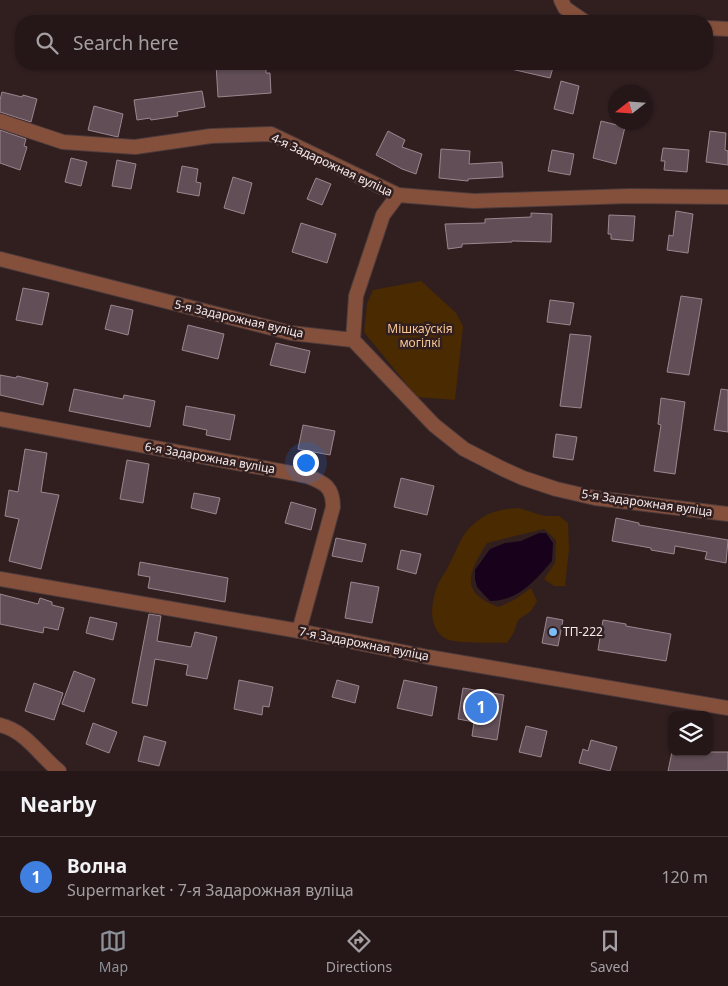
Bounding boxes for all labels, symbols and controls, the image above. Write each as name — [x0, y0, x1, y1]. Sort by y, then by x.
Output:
search box — [15, 15, 713, 70]
icon: search — [33, 29, 61, 57]
text: Search here — [73, 30, 179, 56]
north arrow — [608, 85, 653, 130]
street label: 4-я Задарожная вуліца — [269, 129, 396, 200]
street label: 5-я Задарожная вуліца — [173, 295, 305, 342]
park label: Мішкаўскія могілкі — [387, 320, 453, 351]
street label: 6-я Задарожная вуліца — [144, 438, 277, 477]
your location — [293, 450, 319, 476]
street label: 5-я Задарожная вуліца — [581, 485, 714, 520]
street label: 7-я Задарожная вуліца — [298, 623, 431, 664]
place label: ТП-222 — [563, 623, 603, 640]
marker: ТП-222 — [547, 626, 559, 638]
pin: 1 — [465, 688, 497, 726]
map controls — [668, 711, 713, 756]
button: layers — [668, 711, 713, 756]
text: Nearby — [20, 790, 96, 818]
text: Волна — [67, 853, 127, 879]
text: 1 — [31, 866, 41, 888]
text: 120 m — [661, 866, 708, 888]
text: Supermarket · 7-я Задарожная вуліца — [67, 879, 354, 901]
tab: Map — [99, 927, 128, 976]
tab: Directions — [326, 927, 392, 976]
tab: Saved — [590, 927, 629, 976]

